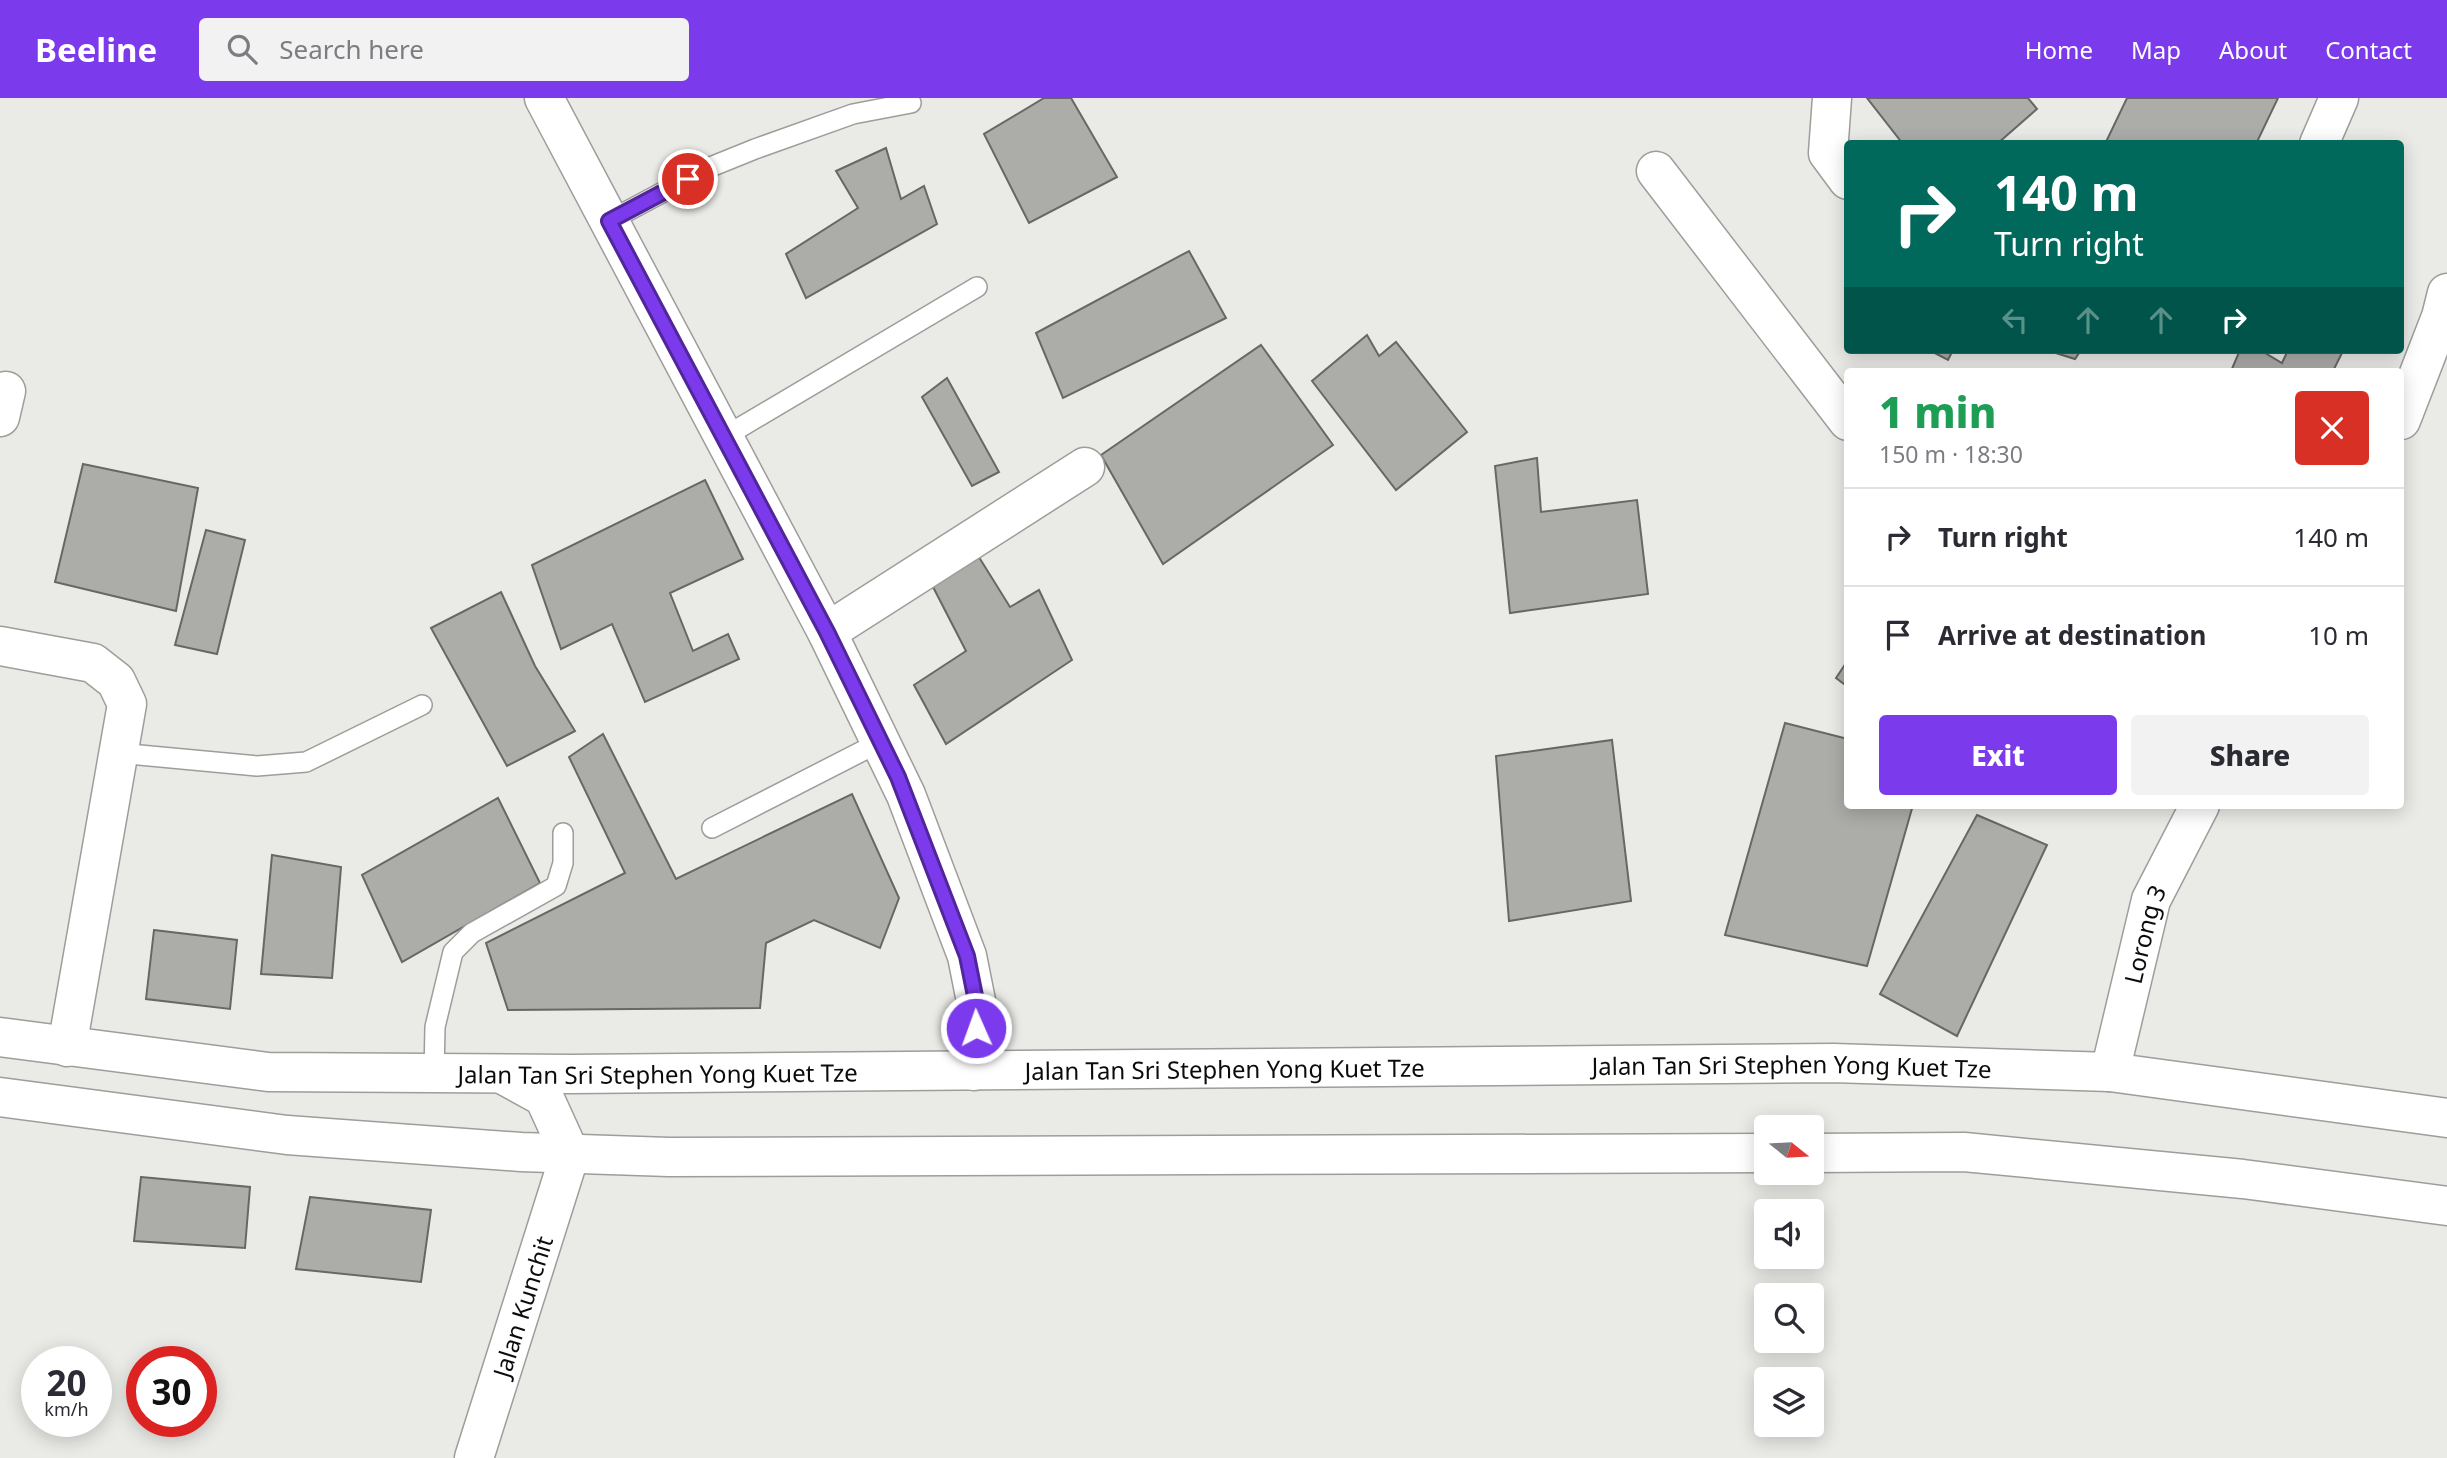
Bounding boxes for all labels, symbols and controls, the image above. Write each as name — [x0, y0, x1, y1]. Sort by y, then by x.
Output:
search box — [199, 18, 689, 81]
text: Beeline — [35, 27, 157, 72]
icon: search — [223, 30, 261, 68]
text: Search here — [279, 31, 424, 67]
text: Home — [2025, 33, 2093, 66]
text: Map — [2131, 33, 2181, 66]
text: About — [2219, 33, 2287, 66]
text: Contact — [2325, 33, 2412, 66]
pin — [658, 149, 718, 209]
text: 140 m — [1994, 159, 2139, 225]
icon: arrive — [669, 160, 707, 198]
icon: right — [1879, 168, 1970, 259]
text: Turn right — [1994, 222, 2144, 265]
icon: left — [1996, 301, 2034, 339]
icon: ahead — [2069, 301, 2107, 339]
icon: ahead — [2142, 301, 2180, 339]
icon: right — [2215, 301, 2253, 339]
text: 1 min — [1879, 383, 1996, 440]
button: close — [2295, 391, 2369, 465]
text: 150 m · 18:30 — [1879, 438, 2023, 470]
icon: right — [1879, 518, 1917, 556]
text: Turn right — [1938, 519, 2068, 555]
text: 140 m — [2293, 519, 2369, 555]
icon: arrive — [1879, 616, 1917, 654]
text: Arrive at destination — [1938, 617, 2207, 653]
text: 10 m — [2308, 617, 2369, 653]
button: Exit — [1879, 715, 2117, 795]
button: Share — [2131, 715, 2369, 795]
street label: Lorong 3 — [2115, 879, 2173, 987]
position arrow — [939, 991, 1013, 1065]
street label: Jalan Tan Sri Stephen Yong Kuet Tze — [1589, 1046, 1992, 1085]
street label: Jalan Tan Sri Stephen Yong Kuet Tze — [1022, 1050, 1425, 1087]
street label: Jalan Tan Sri Stephen Yong Kuet Tze — [456, 1055, 858, 1091]
north arrow — [1754, 1115, 1824, 1185]
map controls — [1754, 1115, 1824, 1437]
button: sound — [1754, 1199, 1824, 1269]
street label: Jalan Kunchit — [483, 1231, 560, 1383]
button: search — [1754, 1283, 1824, 1353]
speed limit sign: 30 — [126, 1346, 217, 1437]
text: 20 — [46, 1359, 87, 1406]
button: layers — [1754, 1367, 1824, 1437]
text: km/h — [44, 1397, 89, 1421]

